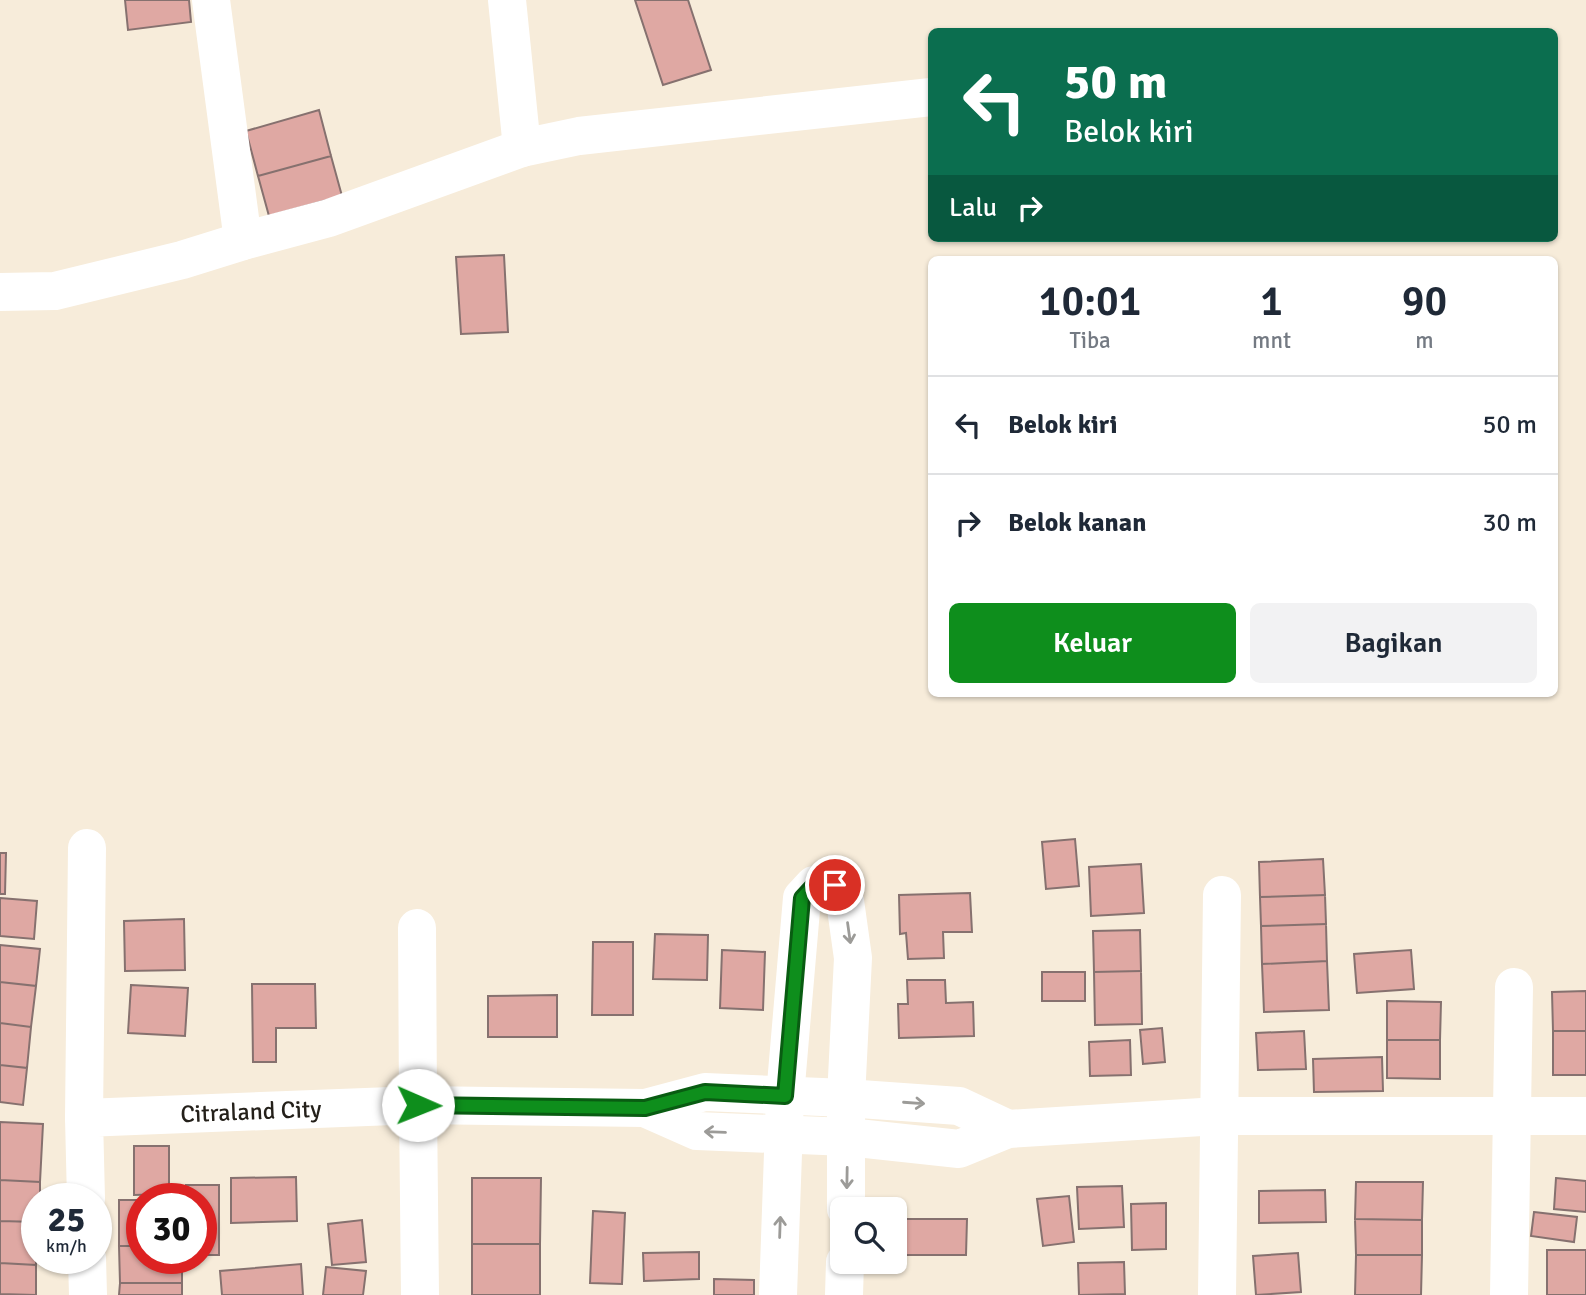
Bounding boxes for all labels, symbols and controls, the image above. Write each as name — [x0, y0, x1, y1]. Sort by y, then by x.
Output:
text: 50 m — [1064, 52, 1167, 112]
icon: left — [949, 56, 1040, 147]
text: Belok kiri — [1064, 112, 1194, 151]
icon: right — [1011, 189, 1049, 227]
text: Lalu — [949, 192, 997, 224]
text: 10:01 — [1039, 276, 1141, 327]
text: 1 — [1260, 276, 1283, 327]
text: 90 — [1402, 276, 1447, 327]
text: Tiba — [1069, 326, 1111, 355]
text: mnt — [1252, 326, 1291, 355]
text: m — [1415, 326, 1434, 355]
icon: left — [949, 406, 987, 444]
text: Belok kiri — [1008, 409, 1117, 441]
text: 50 m — [1482, 409, 1537, 441]
icon: right — [949, 504, 987, 542]
text: Belok kanan — [1008, 507, 1146, 539]
text: 30 m — [1482, 507, 1537, 539]
button: Keluar — [949, 603, 1236, 683]
button: Bagikan — [1250, 603, 1537, 683]
pin — [805, 855, 865, 915]
icon: arrive — [816, 866, 854, 904]
one-way arrow — [843, 921, 856, 944]
position arrow — [381, 1068, 455, 1142]
street label: Citraland City — [180, 1094, 322, 1129]
one-way arrow — [903, 1097, 925, 1110]
one-way arrow — [704, 1125, 727, 1139]
one-way arrow — [840, 1166, 853, 1189]
speed limit sign: 30 — [126, 1183, 217, 1274]
map controls — [830, 1197, 907, 1274]
button: search — [830, 1197, 907, 1274]
text: 25 — [48, 1198, 85, 1241]
one-way arrow — [774, 1216, 787, 1239]
text: km/h — [46, 1235, 87, 1257]

